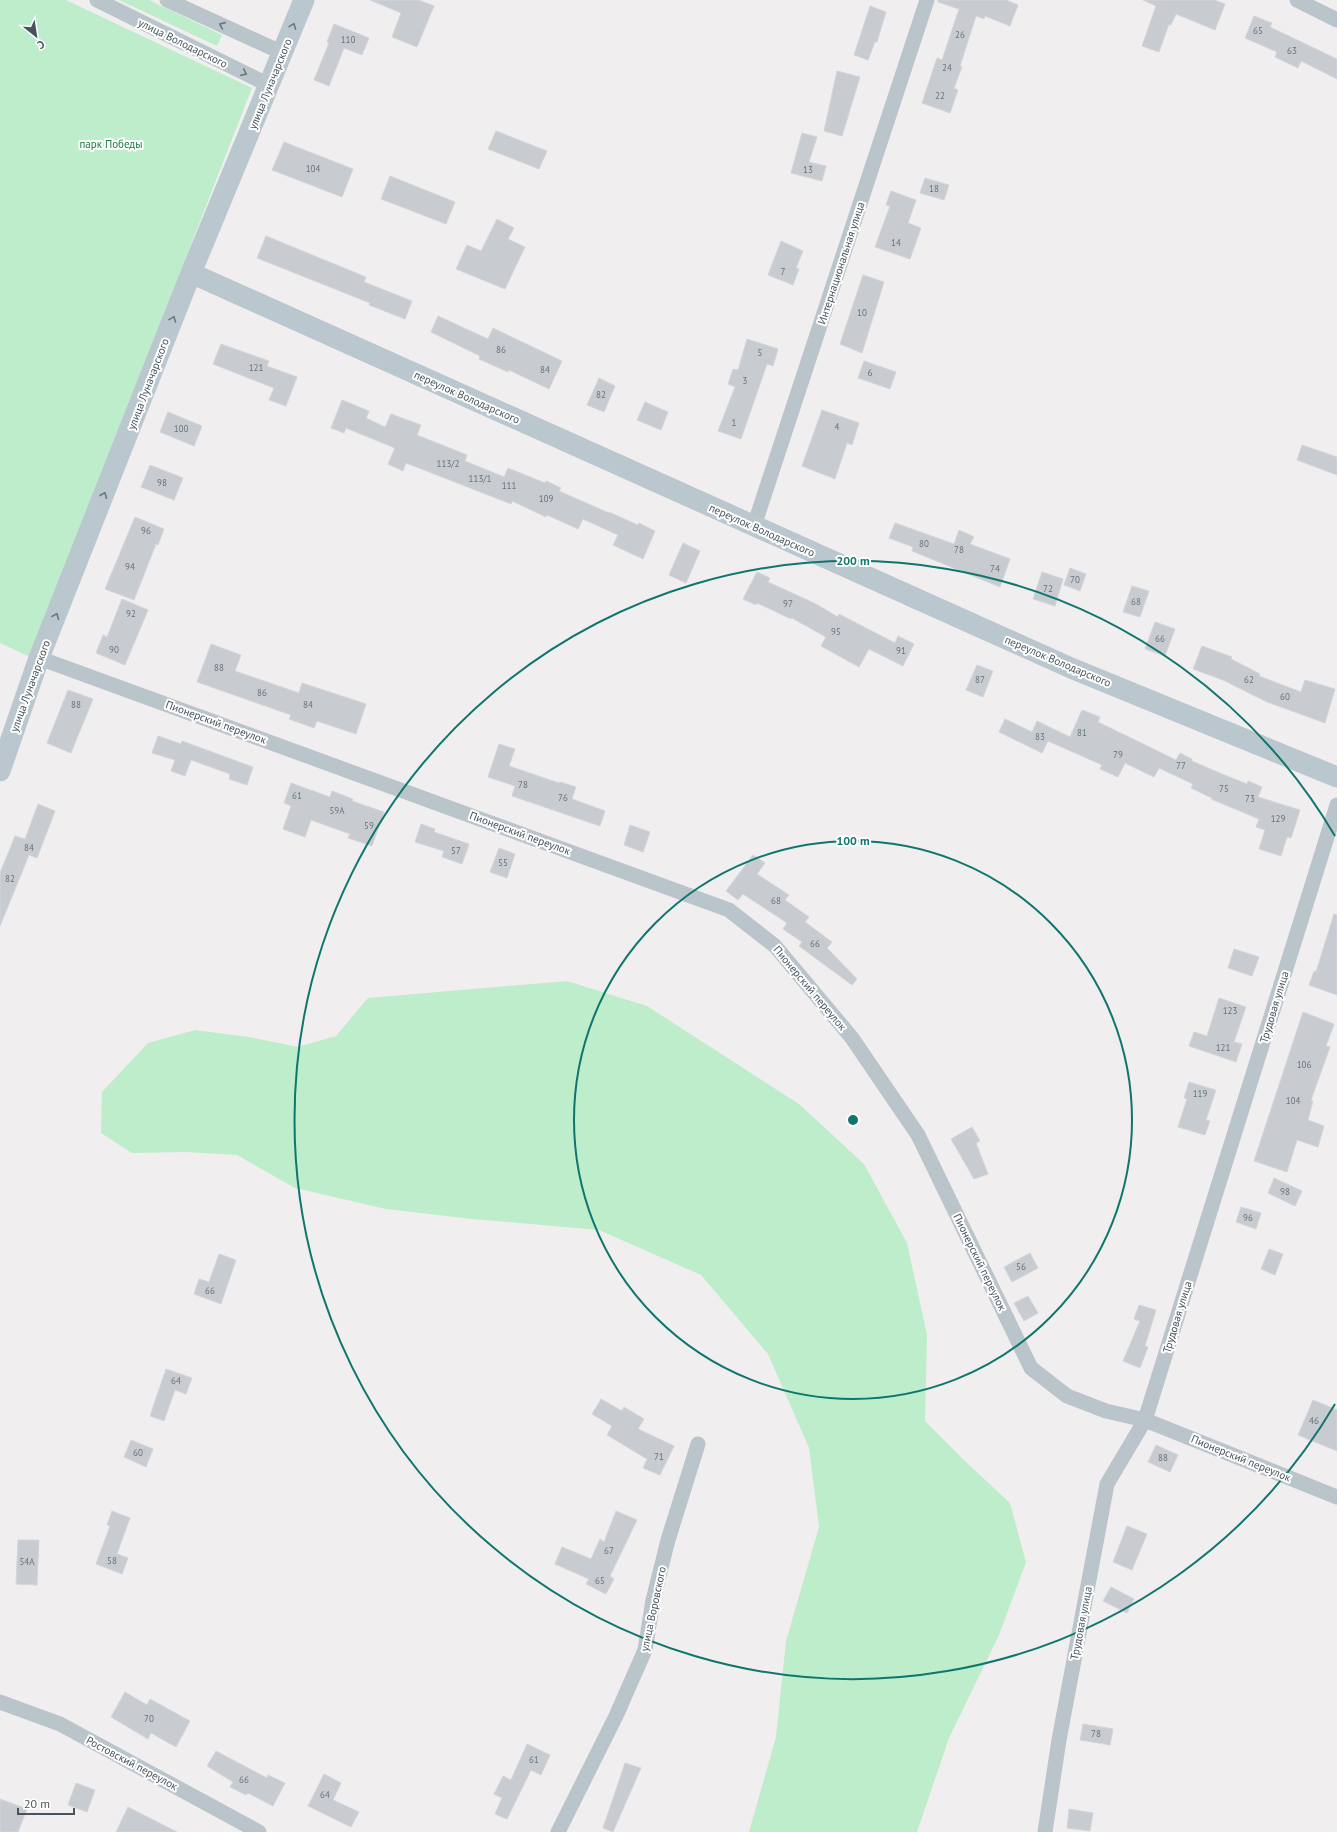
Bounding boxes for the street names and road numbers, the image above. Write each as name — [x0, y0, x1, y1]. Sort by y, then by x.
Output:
street label: улица Володарского — [136, 15, 230, 71]
street label: улица Луначарского — [245, 36, 295, 131]
street label: Интернациональная улица — [815, 200, 867, 326]
street label: улица Луначарского — [124, 336, 172, 432]
street label: переулок Володарского — [412, 367, 522, 427]
street label: переулок Володарского — [707, 500, 817, 560]
street label: переулок Володарского — [1003, 632, 1113, 690]
street label: улица Луначарского — [7, 638, 53, 734]
street label: Пионерский переулок — [164, 697, 269, 747]
street label: Пионерский переулок — [468, 808, 573, 858]
street label: Пионерский переулок — [770, 943, 850, 1034]
street label: Трудовая улица — [1256, 969, 1292, 1045]
street label: Пионерский переулок — [950, 1211, 1010, 1313]
street label: Трудовая улица — [1159, 1279, 1195, 1355]
street label: Пионерский переулок — [1189, 1432, 1294, 1485]
street label: улица Воровского — [637, 1565, 669, 1653]
street label: Трудовая улица — [1067, 1585, 1095, 1661]
street label: Ростовский переулок — [84, 1733, 181, 1793]

